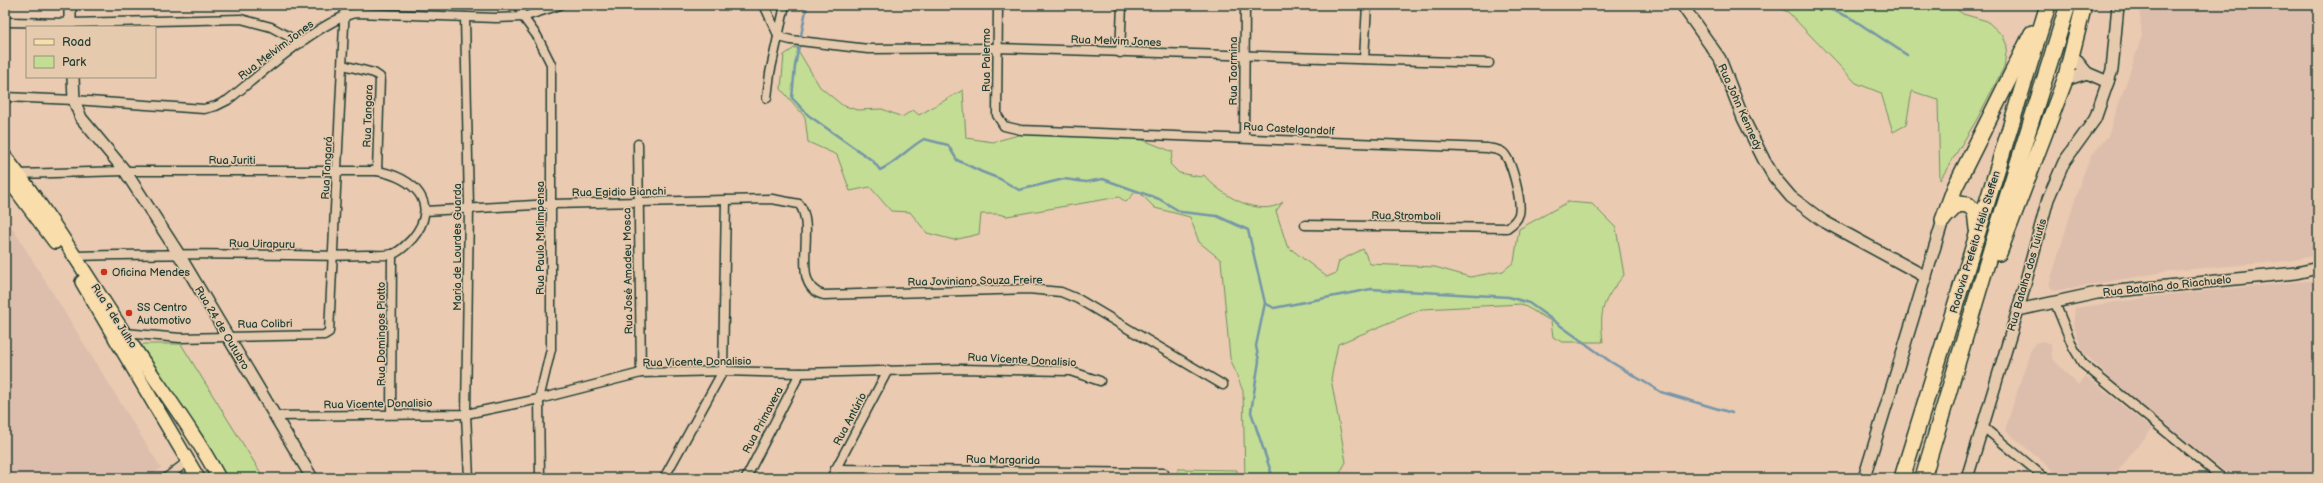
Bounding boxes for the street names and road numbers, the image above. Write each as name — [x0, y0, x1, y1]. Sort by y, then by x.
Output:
street label: Rua Melvim Jones — [236, 17, 317, 83]
street label: Rua Palermo — [980, 28, 993, 92]
street label: Rua Melvim Jones — [1070, 33, 1162, 49]
street label: Rua Taormina — [1227, 37, 1240, 105]
street label: Rua John Kennedy — [1715, 62, 1765, 152]
street label: Rua Tangara — [360, 84, 376, 148]
street label: Rua Castelgandolf — [1243, 120, 1336, 138]
street label: Rua Tangará — [319, 136, 335, 200]
street label: Rua Juriti — [209, 154, 255, 167]
street label: Rodovia Prefeito Hélio Steffen — [1947, 169, 2003, 315]
street label: Rua Paulo Malimpensa — [534, 181, 547, 295]
street label: Maria de Lourdes Guarda — [451, 183, 464, 311]
street label: Rua Egidio Bianchi — [572, 185, 666, 199]
street label: Rua José Amadeu Mosca — [620, 208, 636, 334]
street label: Rua Stromboli — [1371, 209, 1441, 223]
street label: Rua Batalha dos Tuiutis — [2005, 217, 2049, 333]
street label: Rua Uirapuru — [229, 237, 295, 251]
street label: Rua Joviniano Souza Freire — [907, 273, 1043, 289]
street label: Rua Batalha do Riachuelo — [2102, 273, 2232, 299]
street label: Rua 9 de Julho — [88, 281, 140, 351]
street label: Rua Domingos Piotto — [375, 282, 388, 386]
street label: Rua 24 de Outubro — [192, 284, 252, 372]
street label: Rua Colibri — [237, 317, 293, 331]
street label: Rua Vicente Donalisio — [967, 351, 1077, 369]
street label: Rua Vicente Donalisio — [642, 355, 752, 369]
street label: Rua Primavera — [740, 384, 786, 456]
street label: Rua Antúrio — [831, 390, 869, 448]
street label: Rua Vicente Donalisio — [323, 397, 433, 411]
street label: Rua Margarida — [966, 453, 1040, 467]

